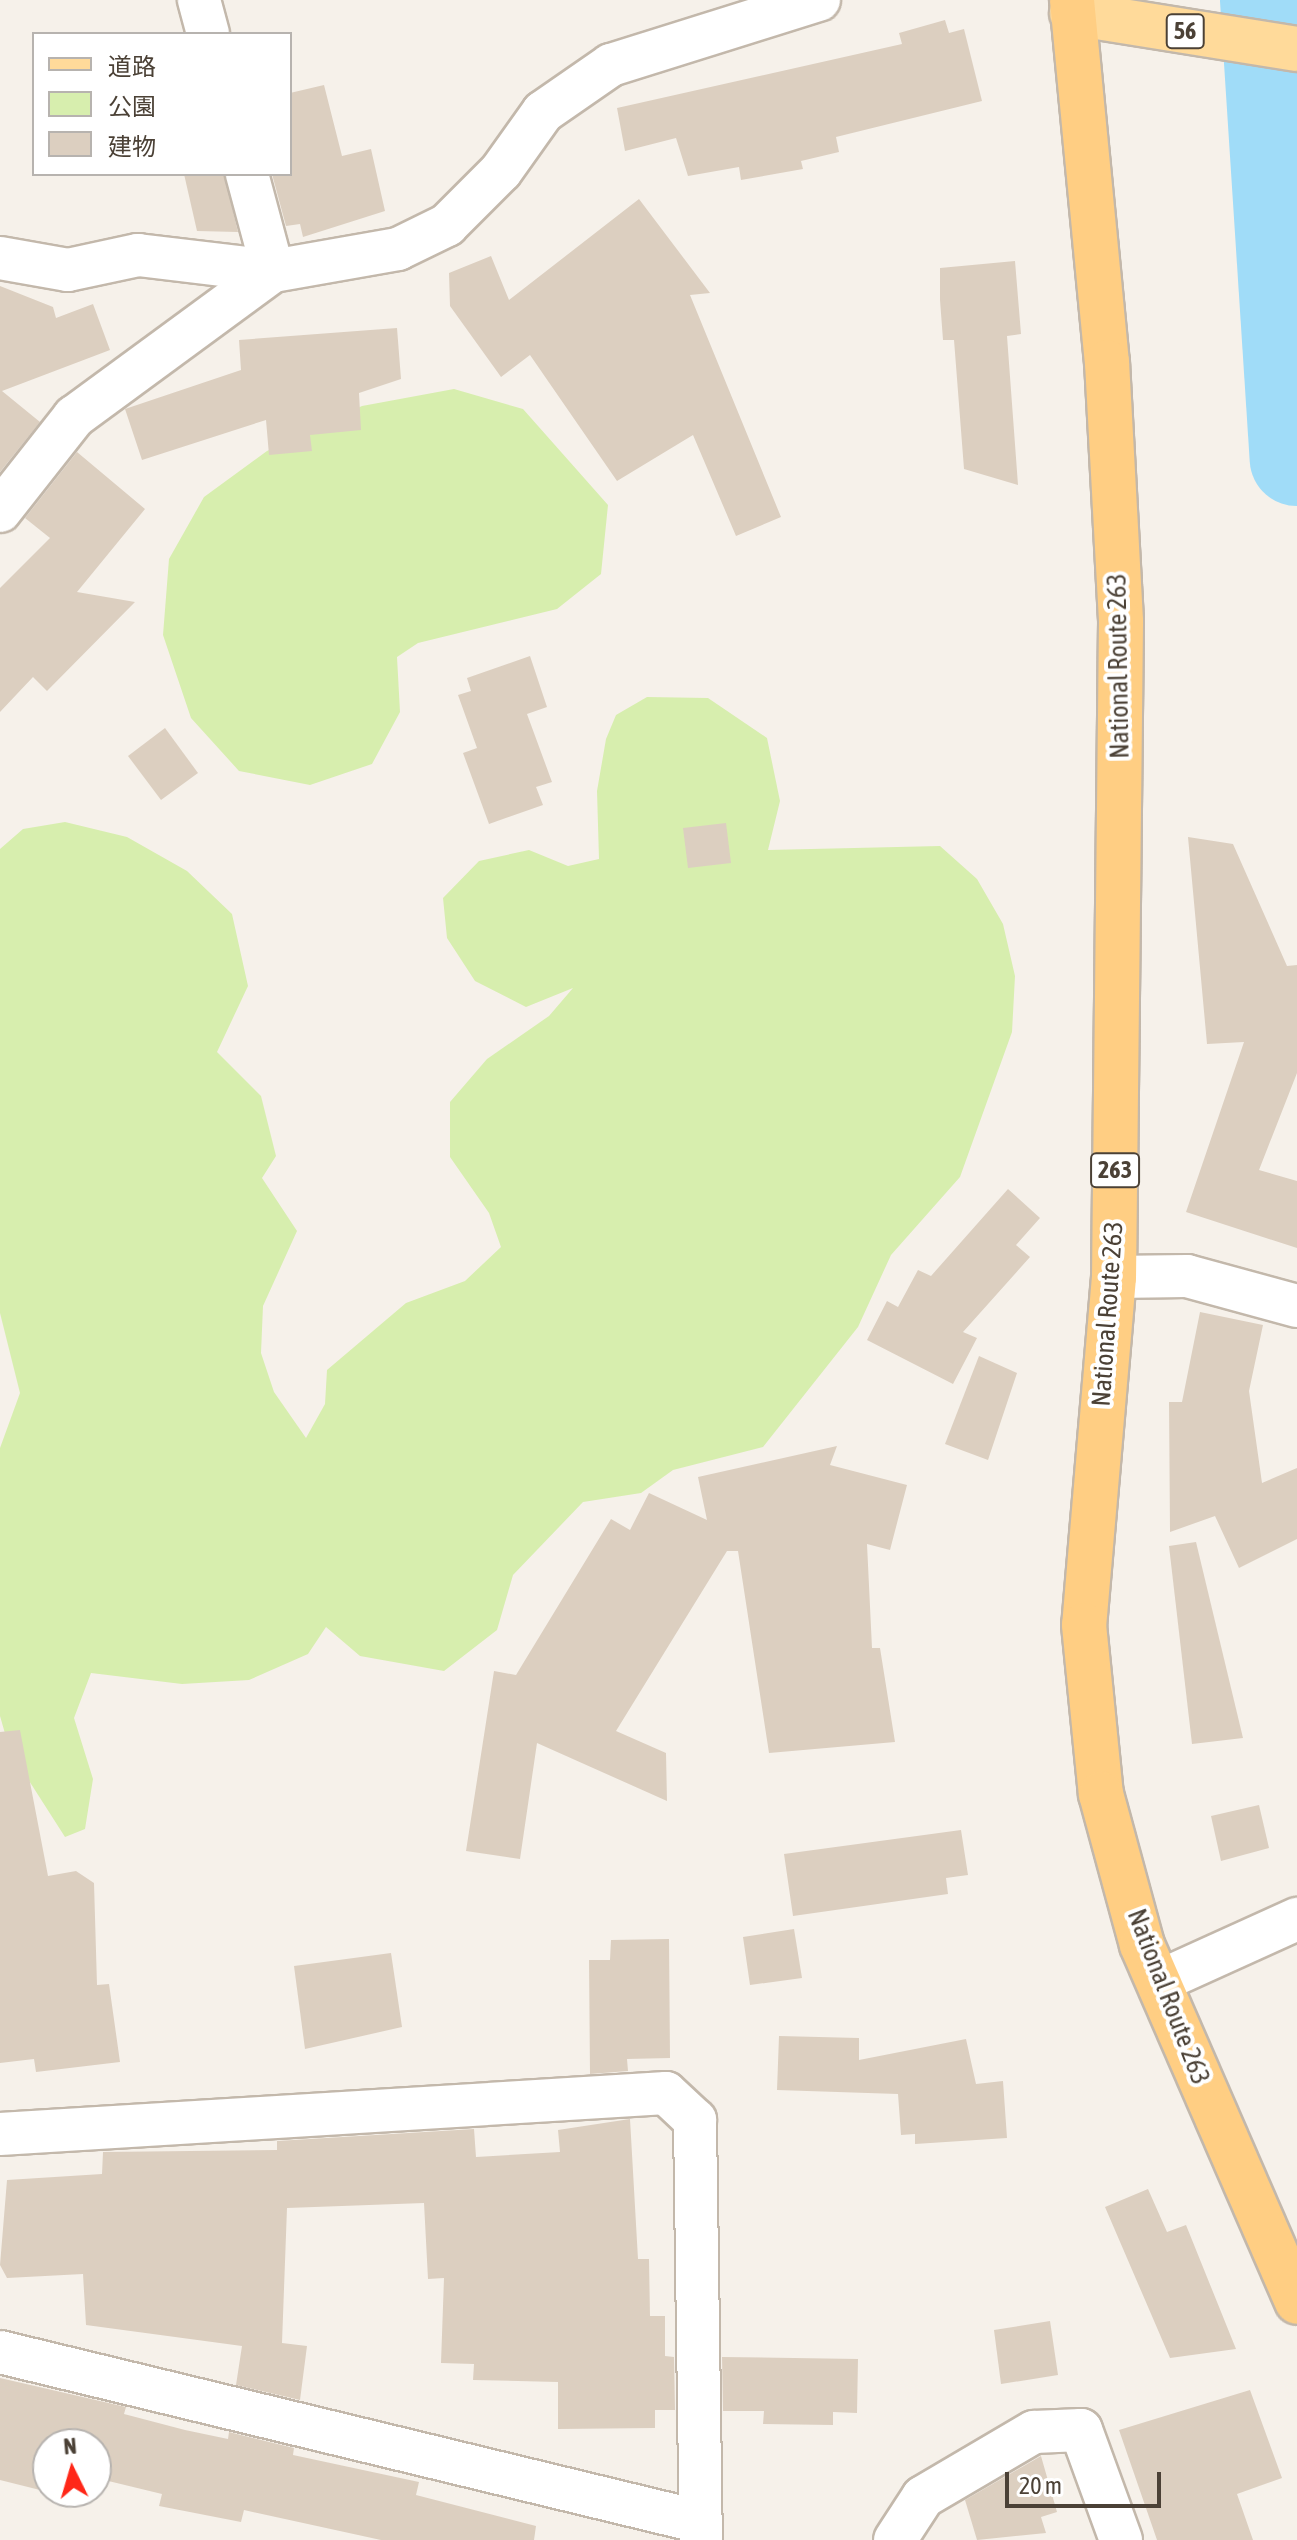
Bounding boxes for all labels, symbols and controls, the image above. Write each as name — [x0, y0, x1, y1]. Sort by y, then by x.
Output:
road number: 56 — [1165, 11, 1205, 51]
legend — [32, 32, 292, 176]
text: 道路 — [108, 53, 156, 80]
text: 公園 — [108, 93, 156, 120]
text: 建物 — [108, 133, 156, 160]
street label: National Route 263 — [1102, 573, 1136, 759]
road number: 263 — [1089, 1150, 1141, 1190]
street label: National Route 263 — [1086, 1220, 1130, 1408]
street label: National Route 263 — [1120, 1905, 1216, 2089]
north arrow — [32, 2428, 112, 2508]
text: N — [62, 2433, 78, 2460]
scale bar — [1009, 2456, 1165, 2506]
text: 20 m — [1019, 2472, 1062, 2499]

